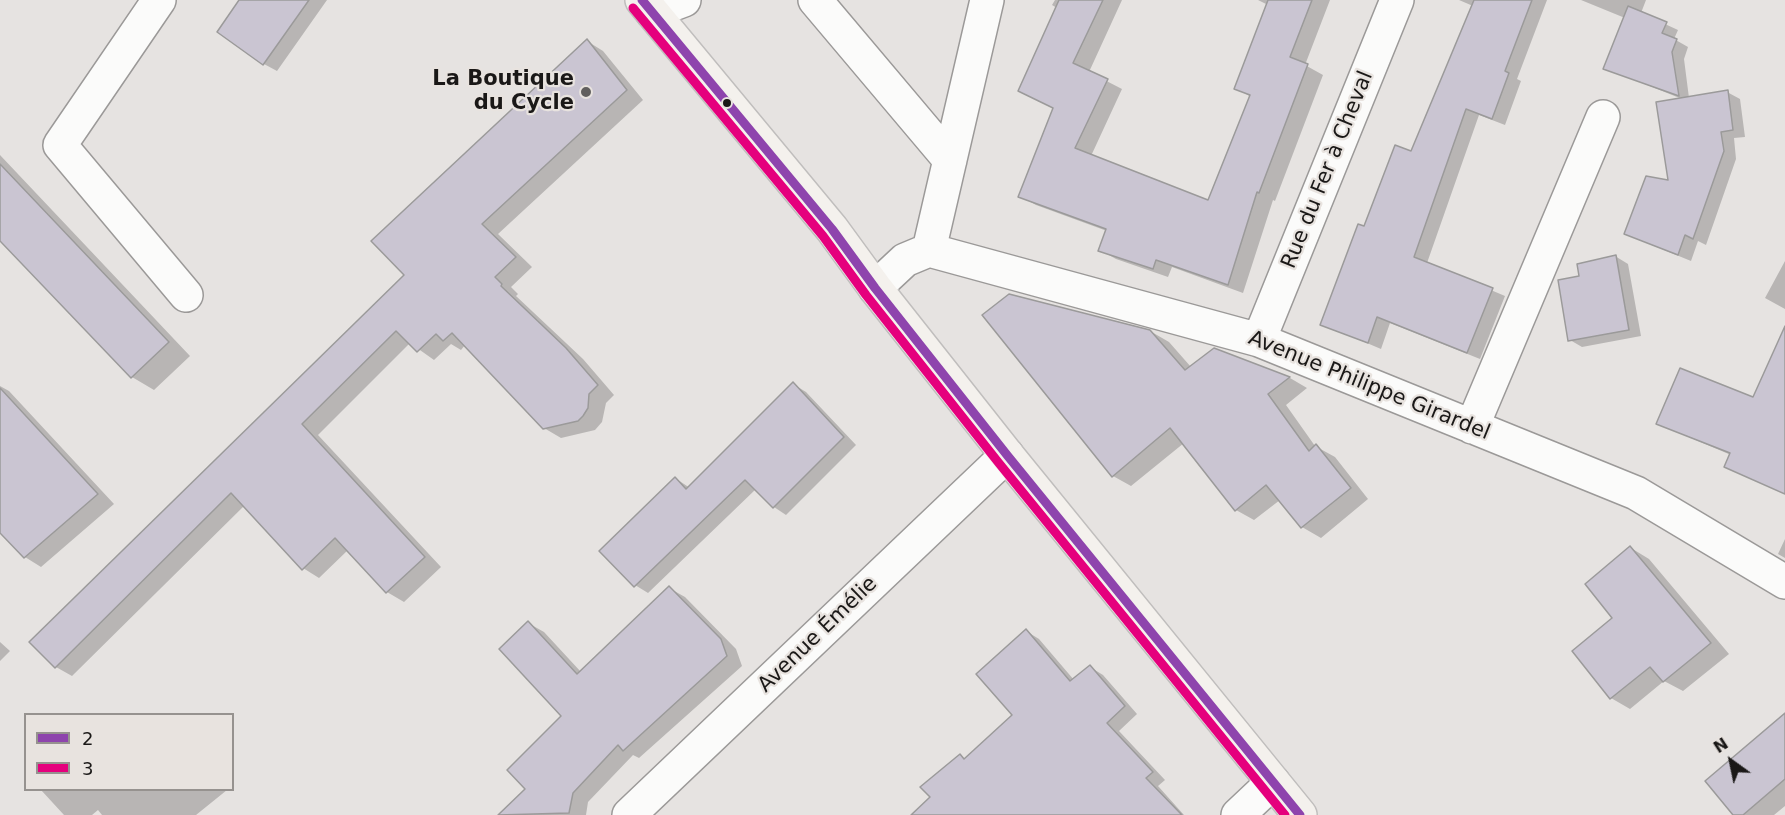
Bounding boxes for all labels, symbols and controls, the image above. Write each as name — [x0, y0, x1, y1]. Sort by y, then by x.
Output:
place label: La Boutique du Cycle — [432, 67, 574, 117]
street label: Rue du Fer à Cheval — [1277, 68, 1379, 272]
marker: La Boutique du Cycle — [579, 85, 593, 99]
unlabelled marker — [721, 97, 733, 109]
street label: Avenue Philippe Girardel — [1244, 326, 1494, 446]
street label: Avenue Émélie — [753, 572, 883, 698]
legend — [24, 713, 234, 791]
text: 2 — [82, 728, 93, 749]
north arrow — [1701, 731, 1761, 791]
text: N — [1710, 734, 1732, 757]
text: 3 — [82, 758, 93, 779]

